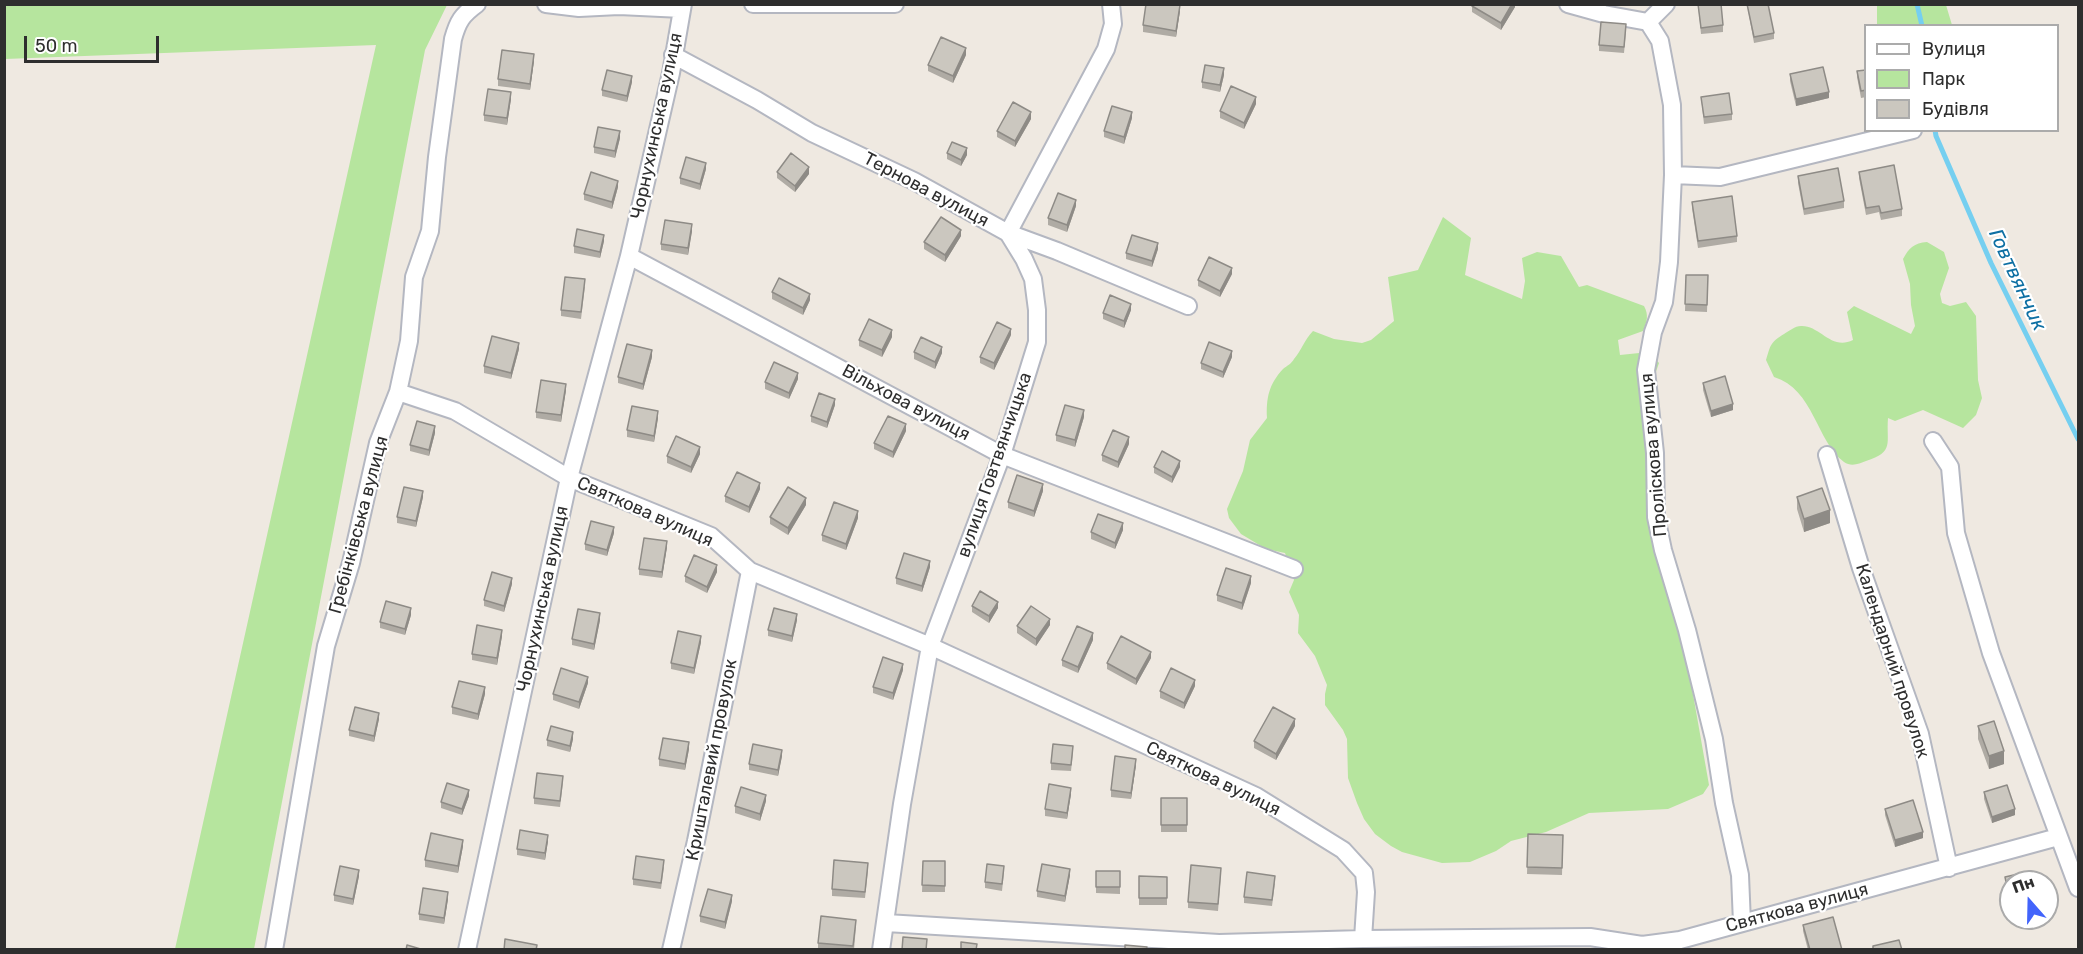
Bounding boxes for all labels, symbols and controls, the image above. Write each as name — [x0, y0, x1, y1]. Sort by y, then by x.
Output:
scale bar — [27, 24, 162, 62]
legend — [1864, 24, 2059, 132]
street label: Чорнухинська вулиця — [627, 31, 687, 221]
text: 50 m — [35, 35, 78, 57]
text: Вулиця — [1922, 38, 1986, 60]
text: Парк — [1922, 68, 1965, 90]
text: Будівля — [1922, 98, 1989, 120]
street label: Тернова вулиця — [860, 148, 992, 232]
water label: Говтвянчик — [1983, 225, 2051, 335]
street label: Вільхова вулиця — [838, 360, 974, 446]
street label: вулиця Говтвянчицька — [953, 370, 1037, 560]
street label: Проліскова вулиця — [1636, 372, 1672, 538]
street label: Гребінківська вулиця — [325, 434, 393, 616]
street label: Святкова вулиця — [574, 472, 716, 552]
street label: Чорнухинська вулиця — [513, 504, 573, 694]
street label: Календарний провулок — [1850, 561, 1934, 761]
street label: Кришталевий провулок — [682, 657, 742, 863]
street label: Святкова вулиця — [1142, 737, 1284, 821]
north arrow — [1999, 870, 2059, 930]
text: Пн — [2010, 872, 2037, 897]
street label: Святкова вулиця — [1723, 879, 1871, 937]

